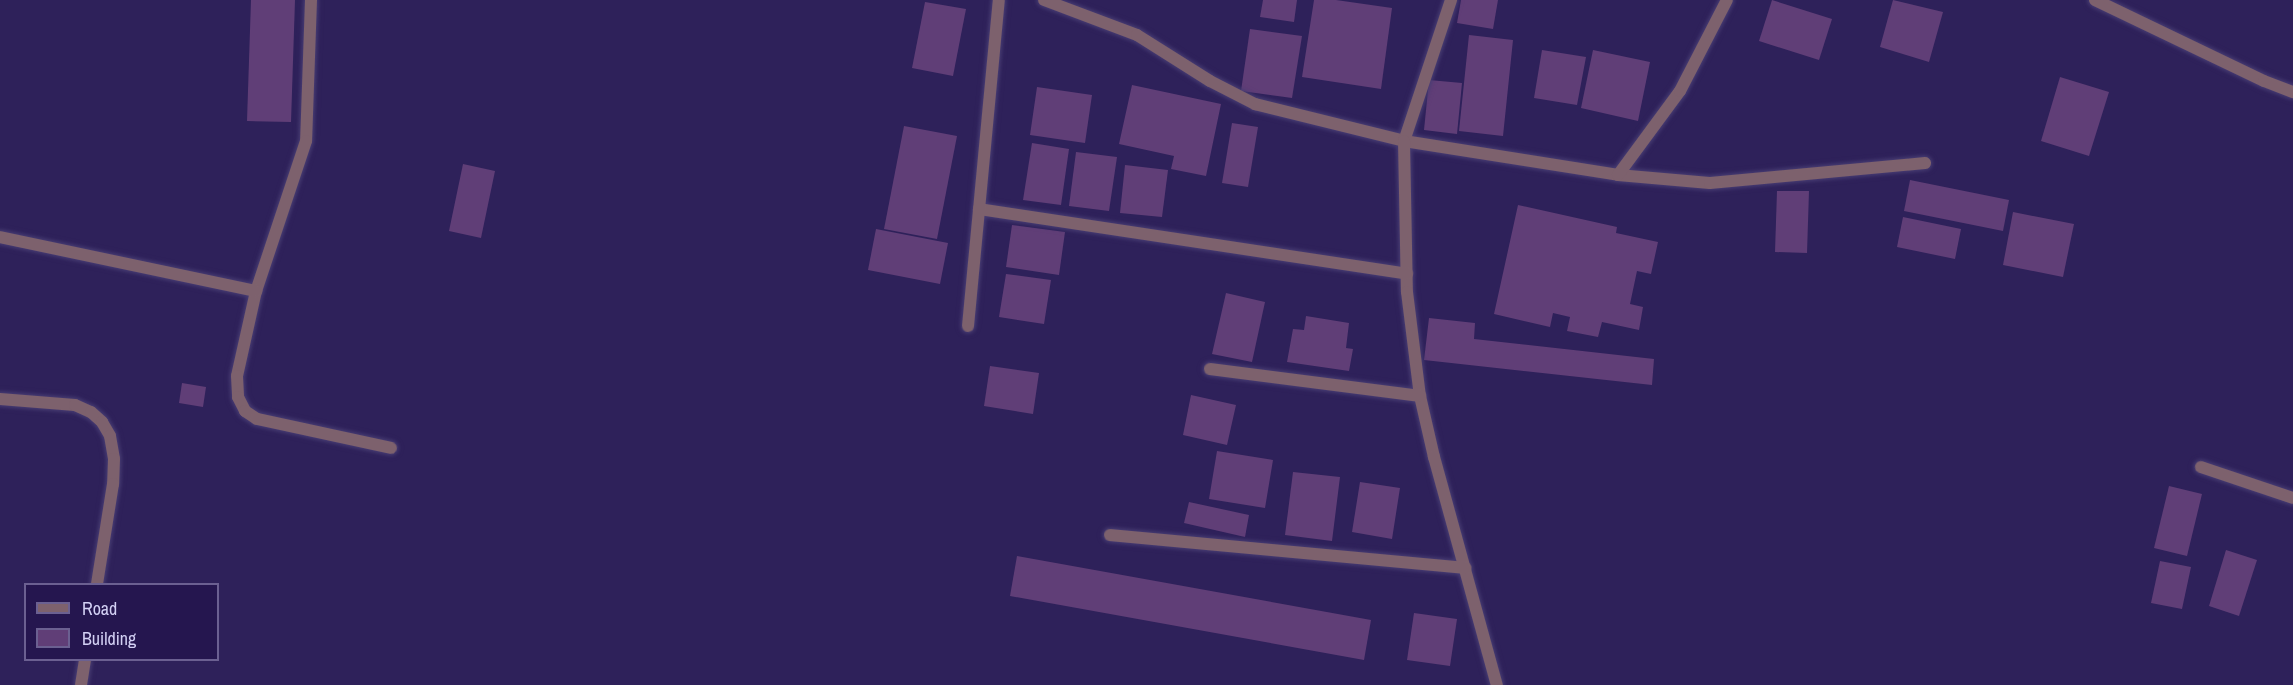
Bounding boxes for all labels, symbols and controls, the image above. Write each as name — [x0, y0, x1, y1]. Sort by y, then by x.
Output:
legend — [24, 583, 219, 661]
text: Road — [82, 596, 117, 621]
text: Building — [82, 626, 136, 651]

